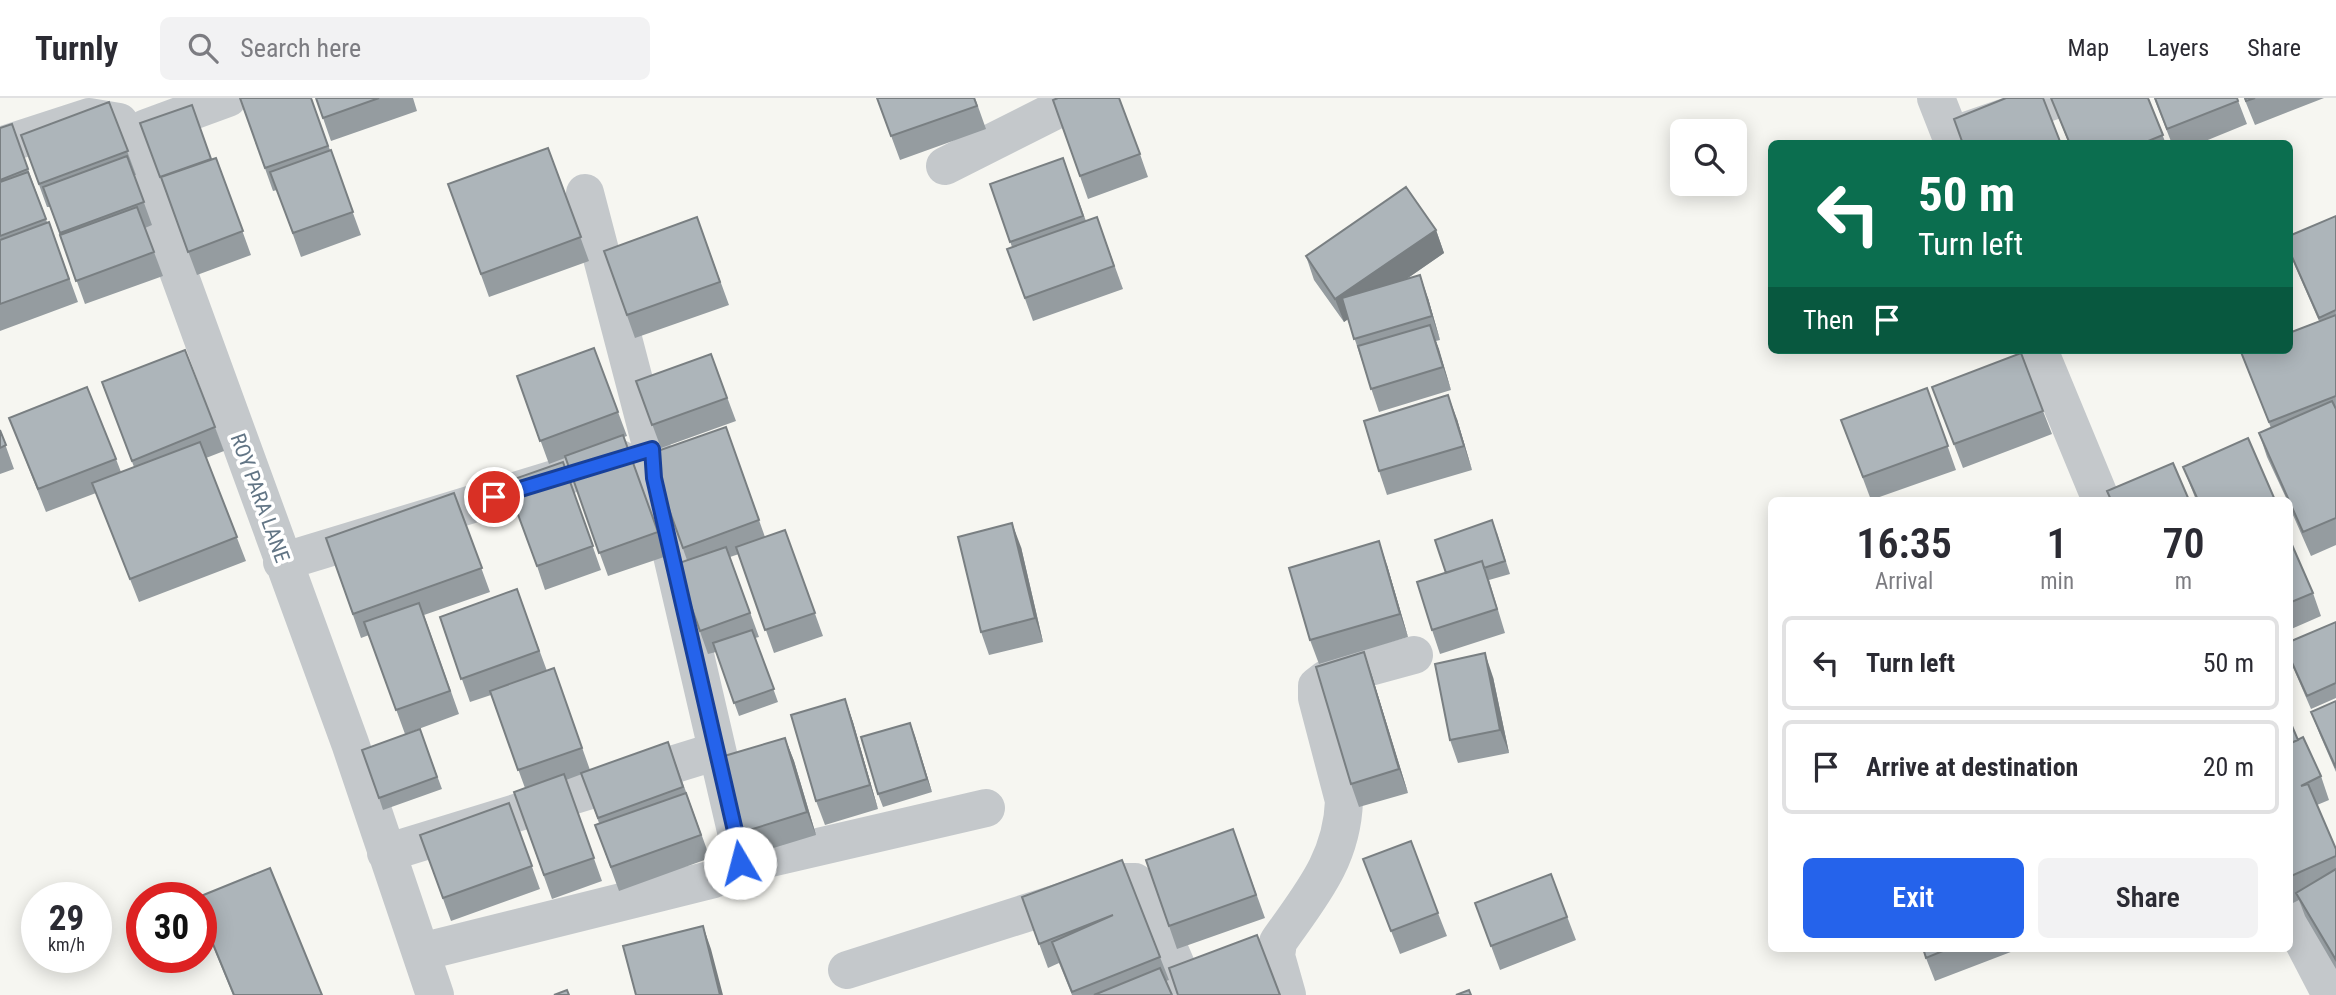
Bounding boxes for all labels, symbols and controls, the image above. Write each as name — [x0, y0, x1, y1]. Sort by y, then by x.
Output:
search box — [160, 17, 650, 80]
text: Turnly — [35, 29, 118, 68]
icon: search — [184, 29, 222, 67]
text: Search here — [240, 33, 361, 63]
text: Map — [2068, 34, 2109, 62]
text: Layers — [2147, 34, 2209, 62]
text: Share — [2247, 34, 2301, 62]
map controls — [1670, 119, 1747, 196]
button: search — [1670, 119, 1747, 196]
text: 50 m — [1918, 166, 2015, 223]
icon: left — [1803, 168, 1894, 259]
text: Turn left — [1918, 225, 2023, 263]
icon: arrive — [1868, 301, 1906, 339]
text: Then — [1803, 305, 1854, 335]
street label: ROY PARA LANE — [226, 430, 294, 566]
pin — [464, 467, 524, 527]
icon: arrive — [475, 478, 513, 516]
text: 16:35 — [1856, 519, 1952, 568]
text: 1 — [2047, 519, 2068, 568]
text: 70 — [2162, 519, 2205, 568]
text: Arrival — [1875, 568, 1933, 595]
text: min — [2040, 568, 2074, 595]
text: m — [2175, 568, 2192, 595]
icon: left — [1807, 644, 1845, 682]
text: Turn left — [1866, 648, 1955, 678]
text: 50 m — [2203, 648, 2254, 678]
icon: arrive — [1807, 748, 1845, 786]
text: Arrive at destination — [1866, 752, 2078, 782]
text: 20 m — [2203, 752, 2254, 782]
position arrow — [703, 826, 777, 900]
button: Exit — [1803, 858, 2024, 938]
button: Share — [2038, 858, 2258, 938]
speed limit sign: 30 — [126, 882, 217, 973]
text: 29 — [49, 898, 84, 939]
text: km/h — [48, 934, 85, 955]

